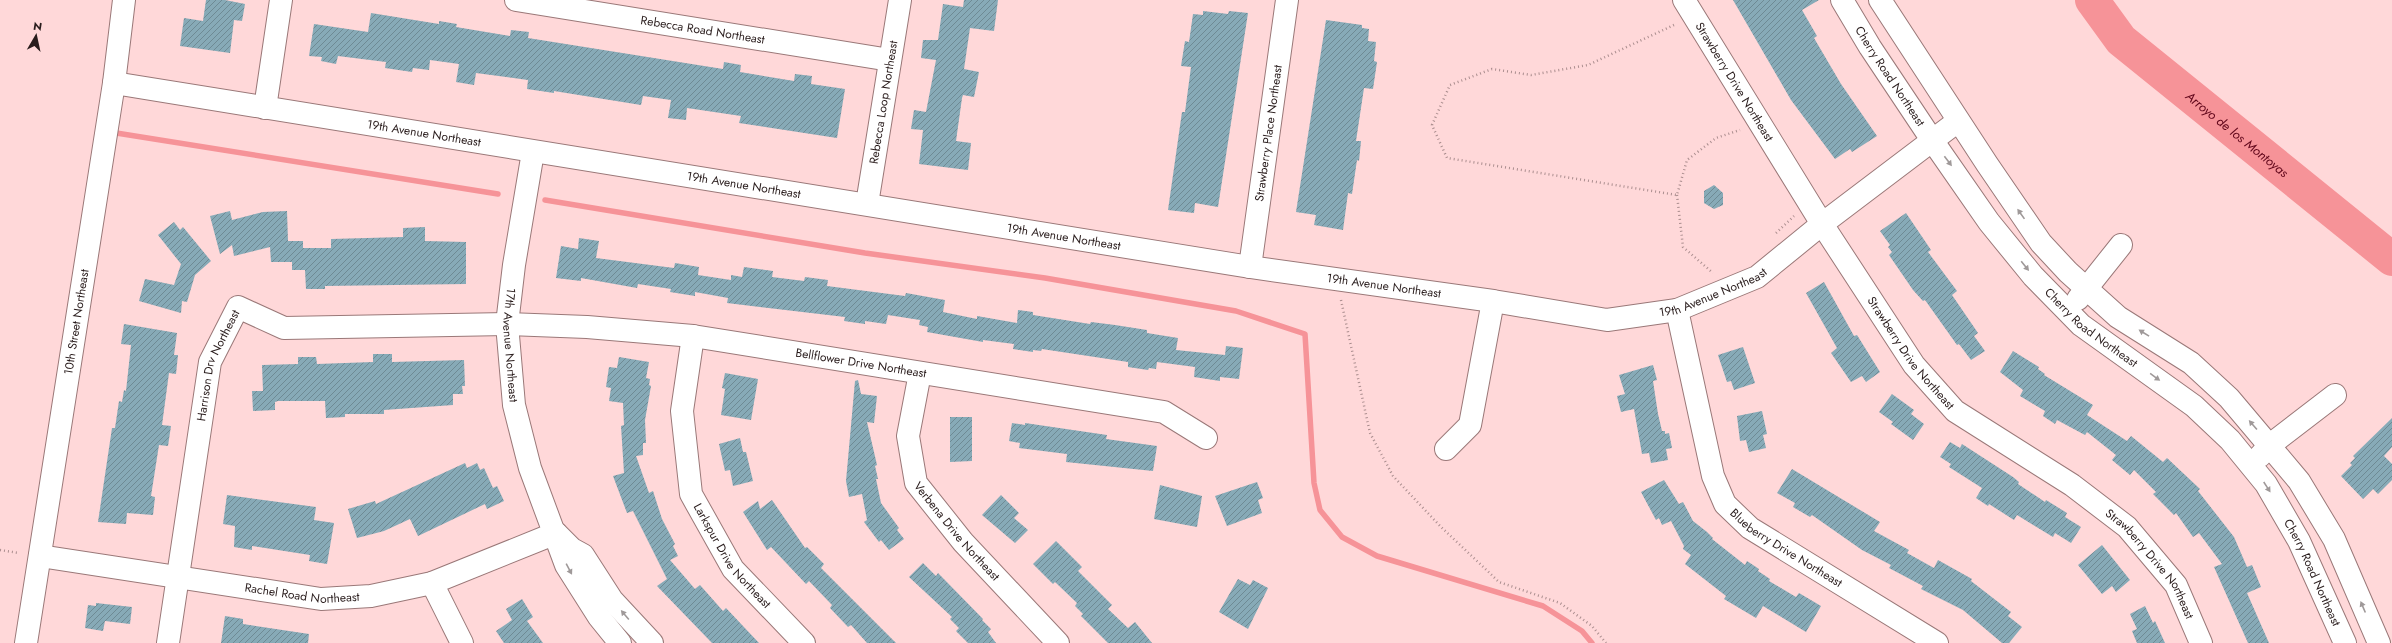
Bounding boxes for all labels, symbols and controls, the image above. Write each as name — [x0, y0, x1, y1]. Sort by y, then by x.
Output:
street label: Rebecca Road Northeast — [639, 11, 766, 49]
north arrow — [16, 16, 56, 56]
text: N — [32, 18, 43, 35]
street label: Strawberry Drive Northeast — [1691, 19, 1778, 145]
street label: Cherry Road Northeast — [1850, 23, 1929, 130]
street label: Rebecca Loop Northeast — [865, 39, 902, 165]
street label: Strawberry Place Northeast — [1250, 64, 1287, 203]
water label: Arroyo de los Montoyas — [2181, 86, 2294, 182]
street label: 19th Avenue Northeast — [366, 115, 482, 151]
one-way arrow — [1944, 156, 1952, 166]
street label: 19th Avenue Northeast — [686, 167, 802, 203]
one-way arrow — [2017, 209, 2025, 220]
street label: 19th Avenue Northeast — [1005, 219, 1122, 255]
one-way arrow — [2021, 260, 2030, 271]
street label: 19th Avenue Northeast — [1658, 263, 1771, 321]
street label: 10th Street Northeast — [59, 268, 94, 376]
street label: 19th Avenue Northeast — [1326, 269, 1442, 303]
street label: Cherry Road Northeast — [2040, 284, 2141, 372]
street label: 17th Avenue Northeast — [498, 287, 523, 403]
street label: Strawberry Drive Northeast — [1863, 293, 1959, 414]
street label: Harrison Drv Northeast — [192, 306, 244, 423]
one-way arrow — [2139, 329, 2149, 337]
street label: Bellflower Drive Northeast — [794, 344, 928, 383]
one-way arrow — [2150, 373, 2160, 381]
one-way arrow — [2249, 420, 2258, 431]
street label: Verbena Drive Northeast — [909, 478, 1004, 585]
one-way arrow — [2264, 481, 2271, 492]
street label: Larkspur Drive Northeast — [689, 500, 775, 612]
street label: Blueberry Drive Northeast — [1726, 504, 1846, 592]
street label: Strawberry Drive Northeast — [2101, 504, 2199, 622]
street label: Cherry Road Northeast — [2279, 516, 2345, 629]
one-way arrow — [566, 563, 572, 575]
street label: Rachel Road Northeast — [243, 578, 360, 608]
one-way arrow — [2360, 602, 2366, 613]
one-way arrow — [620, 610, 629, 620]

